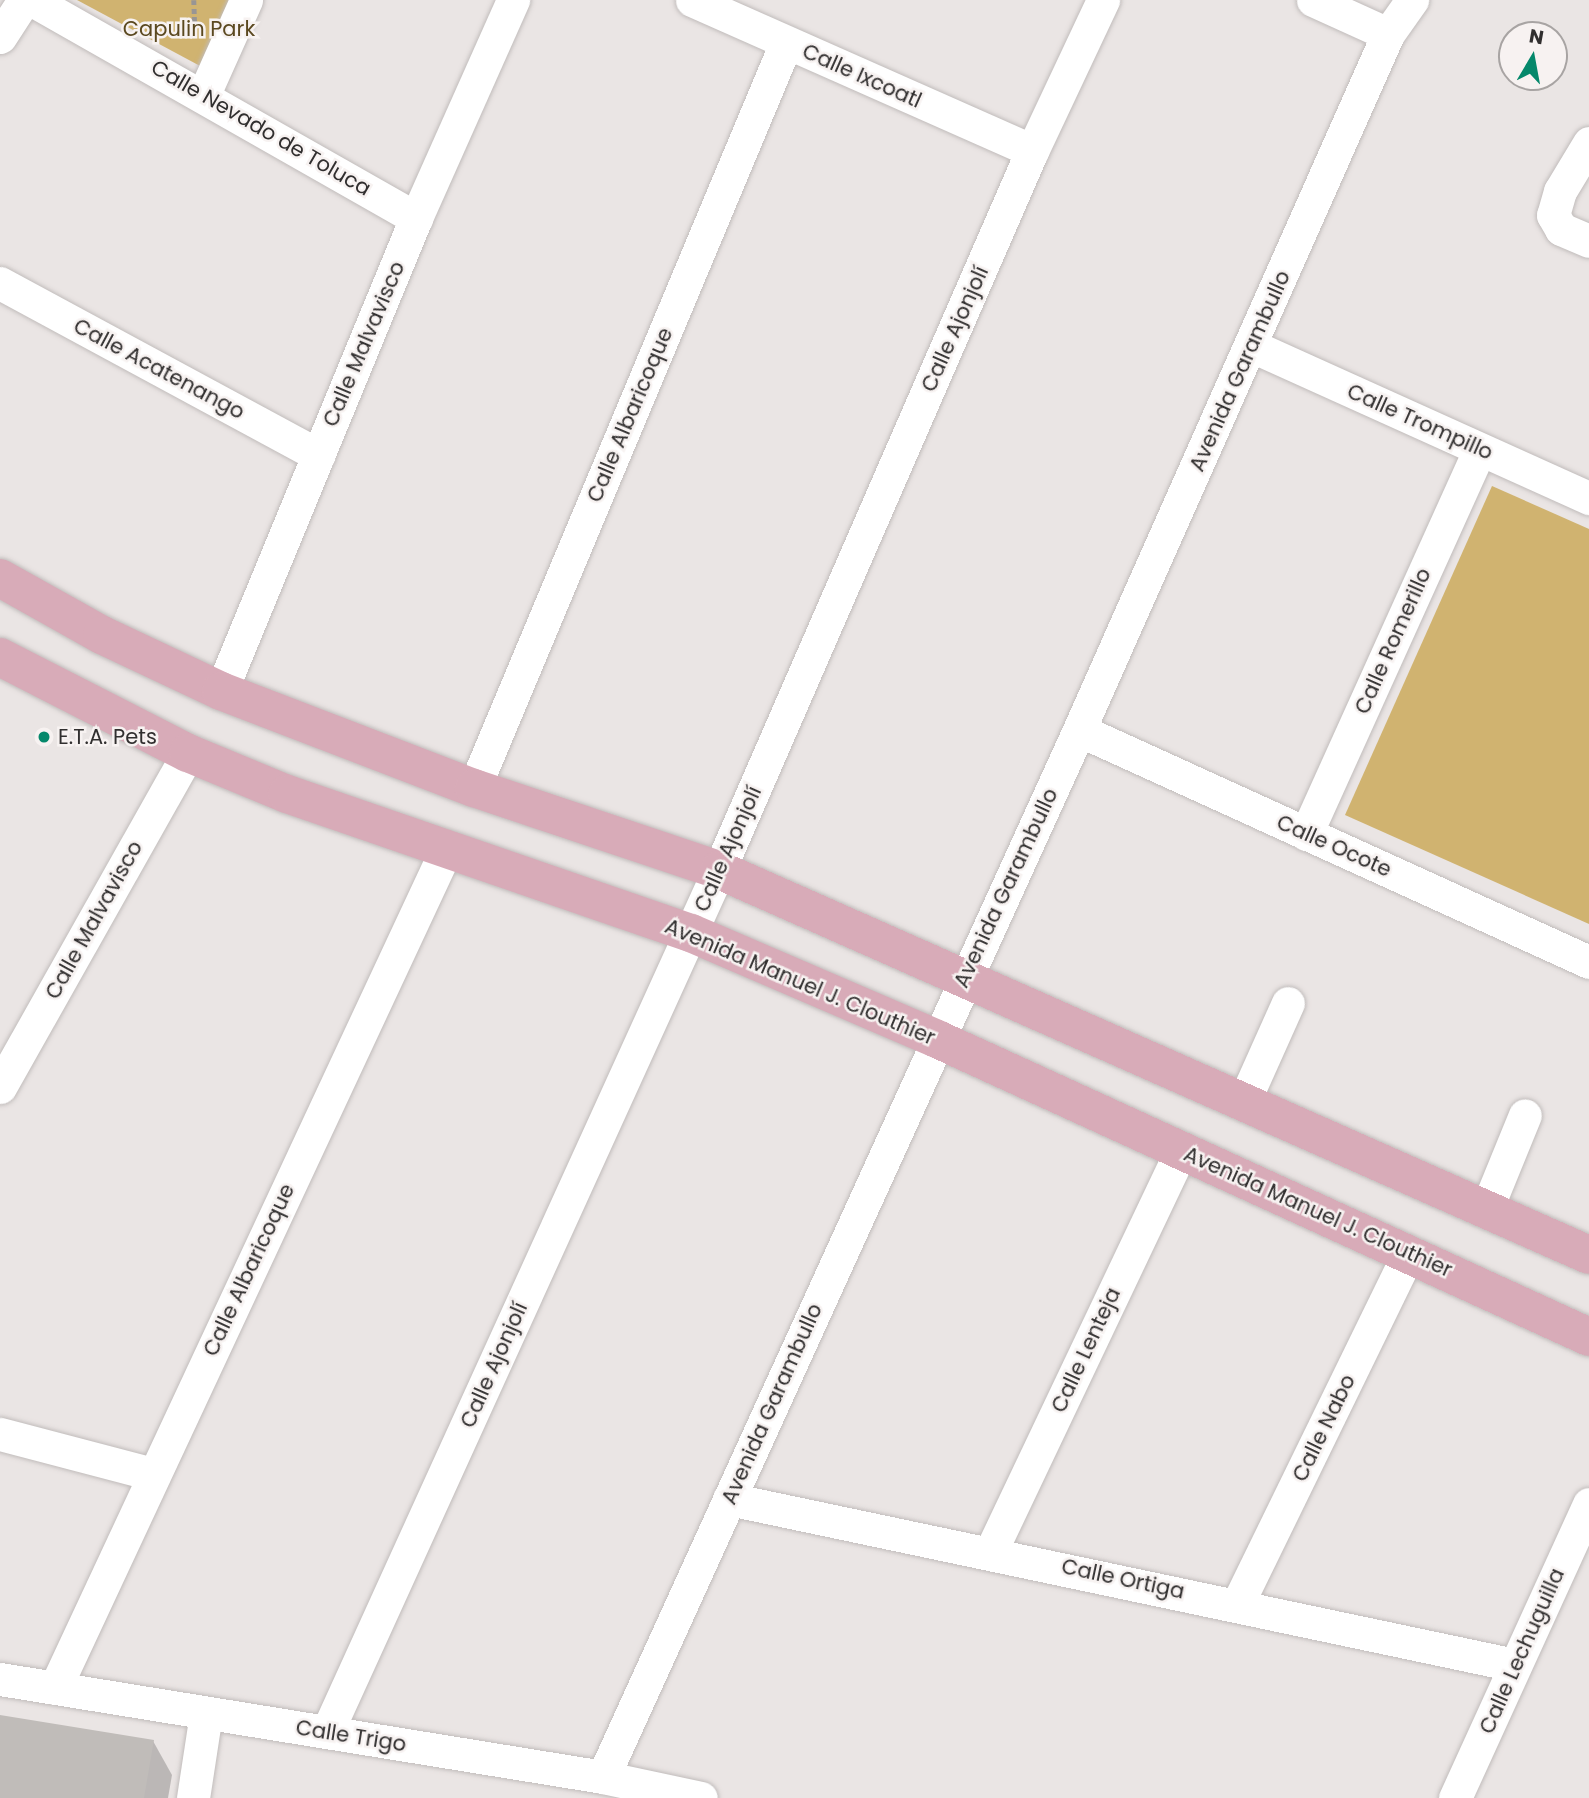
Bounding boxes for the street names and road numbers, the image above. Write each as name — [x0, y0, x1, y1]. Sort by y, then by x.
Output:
street label: Calle Ixcoatl — [799, 39, 925, 113]
street label: Calle Nevado de Toluca — [147, 55, 375, 201]
street label: Calle Malvavisco — [318, 258, 410, 430]
street label: Calle Ajonjolí — [916, 262, 994, 396]
street label: Avenida Garambullo — [1184, 267, 1296, 475]
street label: Calle Acatenango — [69, 313, 249, 425]
street label: Calle Albaricoque — [582, 324, 678, 506]
street label: Calle Trompillo — [1343, 379, 1497, 465]
street label: Calle Romerillo — [1350, 564, 1436, 718]
street label: Calle Ajonjolí — [689, 782, 767, 916]
street label: Avenida Garambullo — [949, 784, 1063, 992]
street label: Calle Ocote — [1273, 810, 1395, 882]
street label: Calle Malvavisco — [40, 837, 148, 1003]
street label: Avenida Manuel J. Clouthier — [661, 914, 939, 1050]
street label: Avenida Manuel J. Clouthier — [1180, 1141, 1456, 1283]
street label: Calle Albaricoque — [198, 1180, 300, 1360]
street label: Calle Lenteja — [1046, 1284, 1126, 1416]
street label: Calle Ajonjolí — [455, 1298, 533, 1432]
street label: Avenida Garambullo — [716, 1300, 828, 1508]
street label: Calle Nabo — [1287, 1370, 1361, 1486]
street label: Calle Ortiga — [1059, 1554, 1187, 1604]
street label: Calle Lechuguilla — [1474, 1564, 1570, 1738]
street label: Calle Trigo — [294, 1715, 408, 1757]

